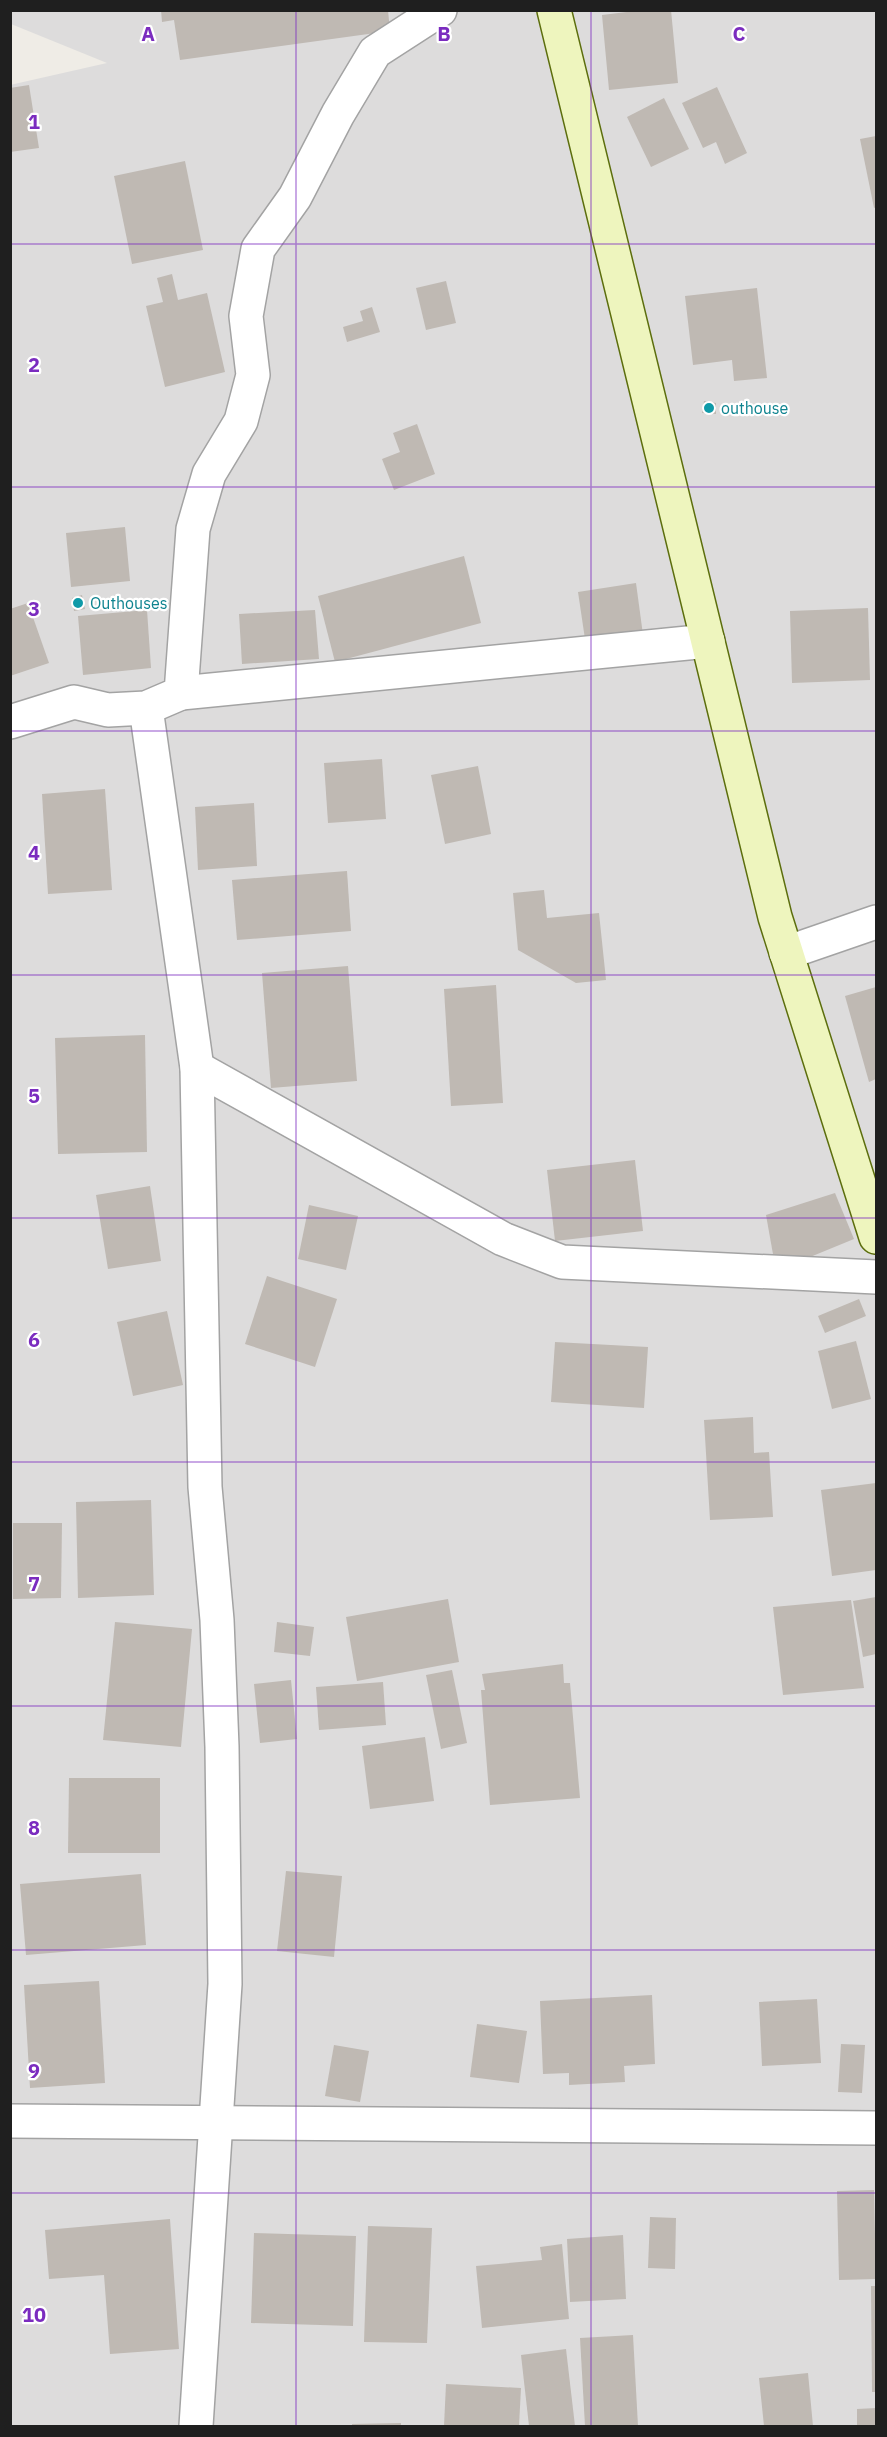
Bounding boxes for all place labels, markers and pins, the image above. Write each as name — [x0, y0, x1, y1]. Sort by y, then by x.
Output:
place label: outhouse — [721, 398, 789, 418]
marker: outhouse — [702, 401, 716, 415]
place label: Outhouses — [90, 593, 168, 613]
marker: Outhouses — [71, 596, 85, 610]

